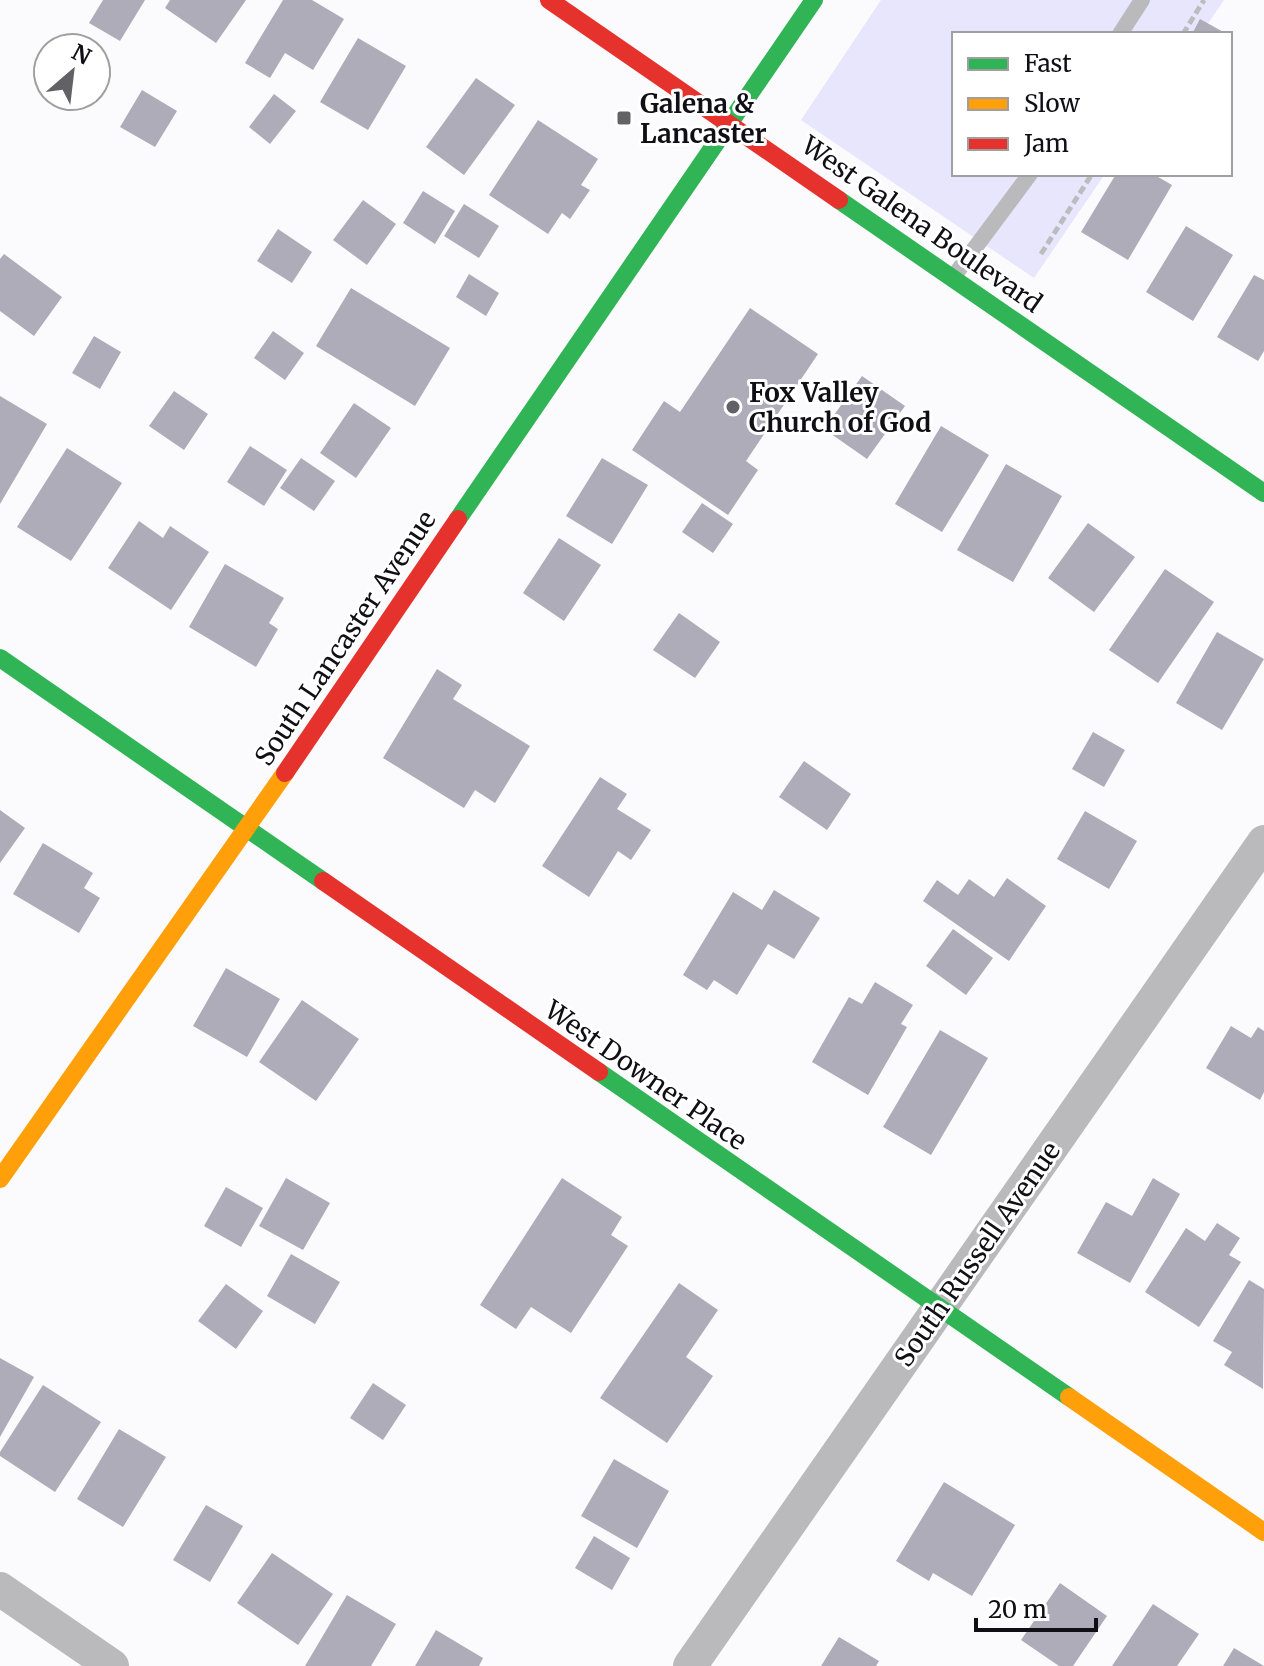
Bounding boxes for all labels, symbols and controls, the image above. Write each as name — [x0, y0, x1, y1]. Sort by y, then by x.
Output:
north arrow — [32, 32, 112, 112]
legend — [952, 32, 1232, 176]
text: N — [67, 38, 96, 71]
text: Fast — [1024, 48, 1072, 79]
place label: Galena & Lancaster — [640, 87, 767, 150]
text: Slow — [1024, 88, 1080, 119]
marker: Galena & Lancaster — [615, 109, 633, 127]
street label: West Galena Boulevard — [795, 128, 1049, 320]
text: Jam — [1023, 128, 1069, 159]
place label: Fox Valley Church of God — [749, 376, 931, 439]
marker: Fox Valley Church of God — [724, 398, 742, 416]
street label: South Lancaster Avenue — [247, 504, 443, 772]
street label: West Downer Place — [538, 992, 753, 1157]
street label: South Russell Avenue — [887, 1135, 1067, 1373]
scale bar — [976, 1582, 1096, 1632]
text: 20 m — [988, 1594, 1047, 1625]

